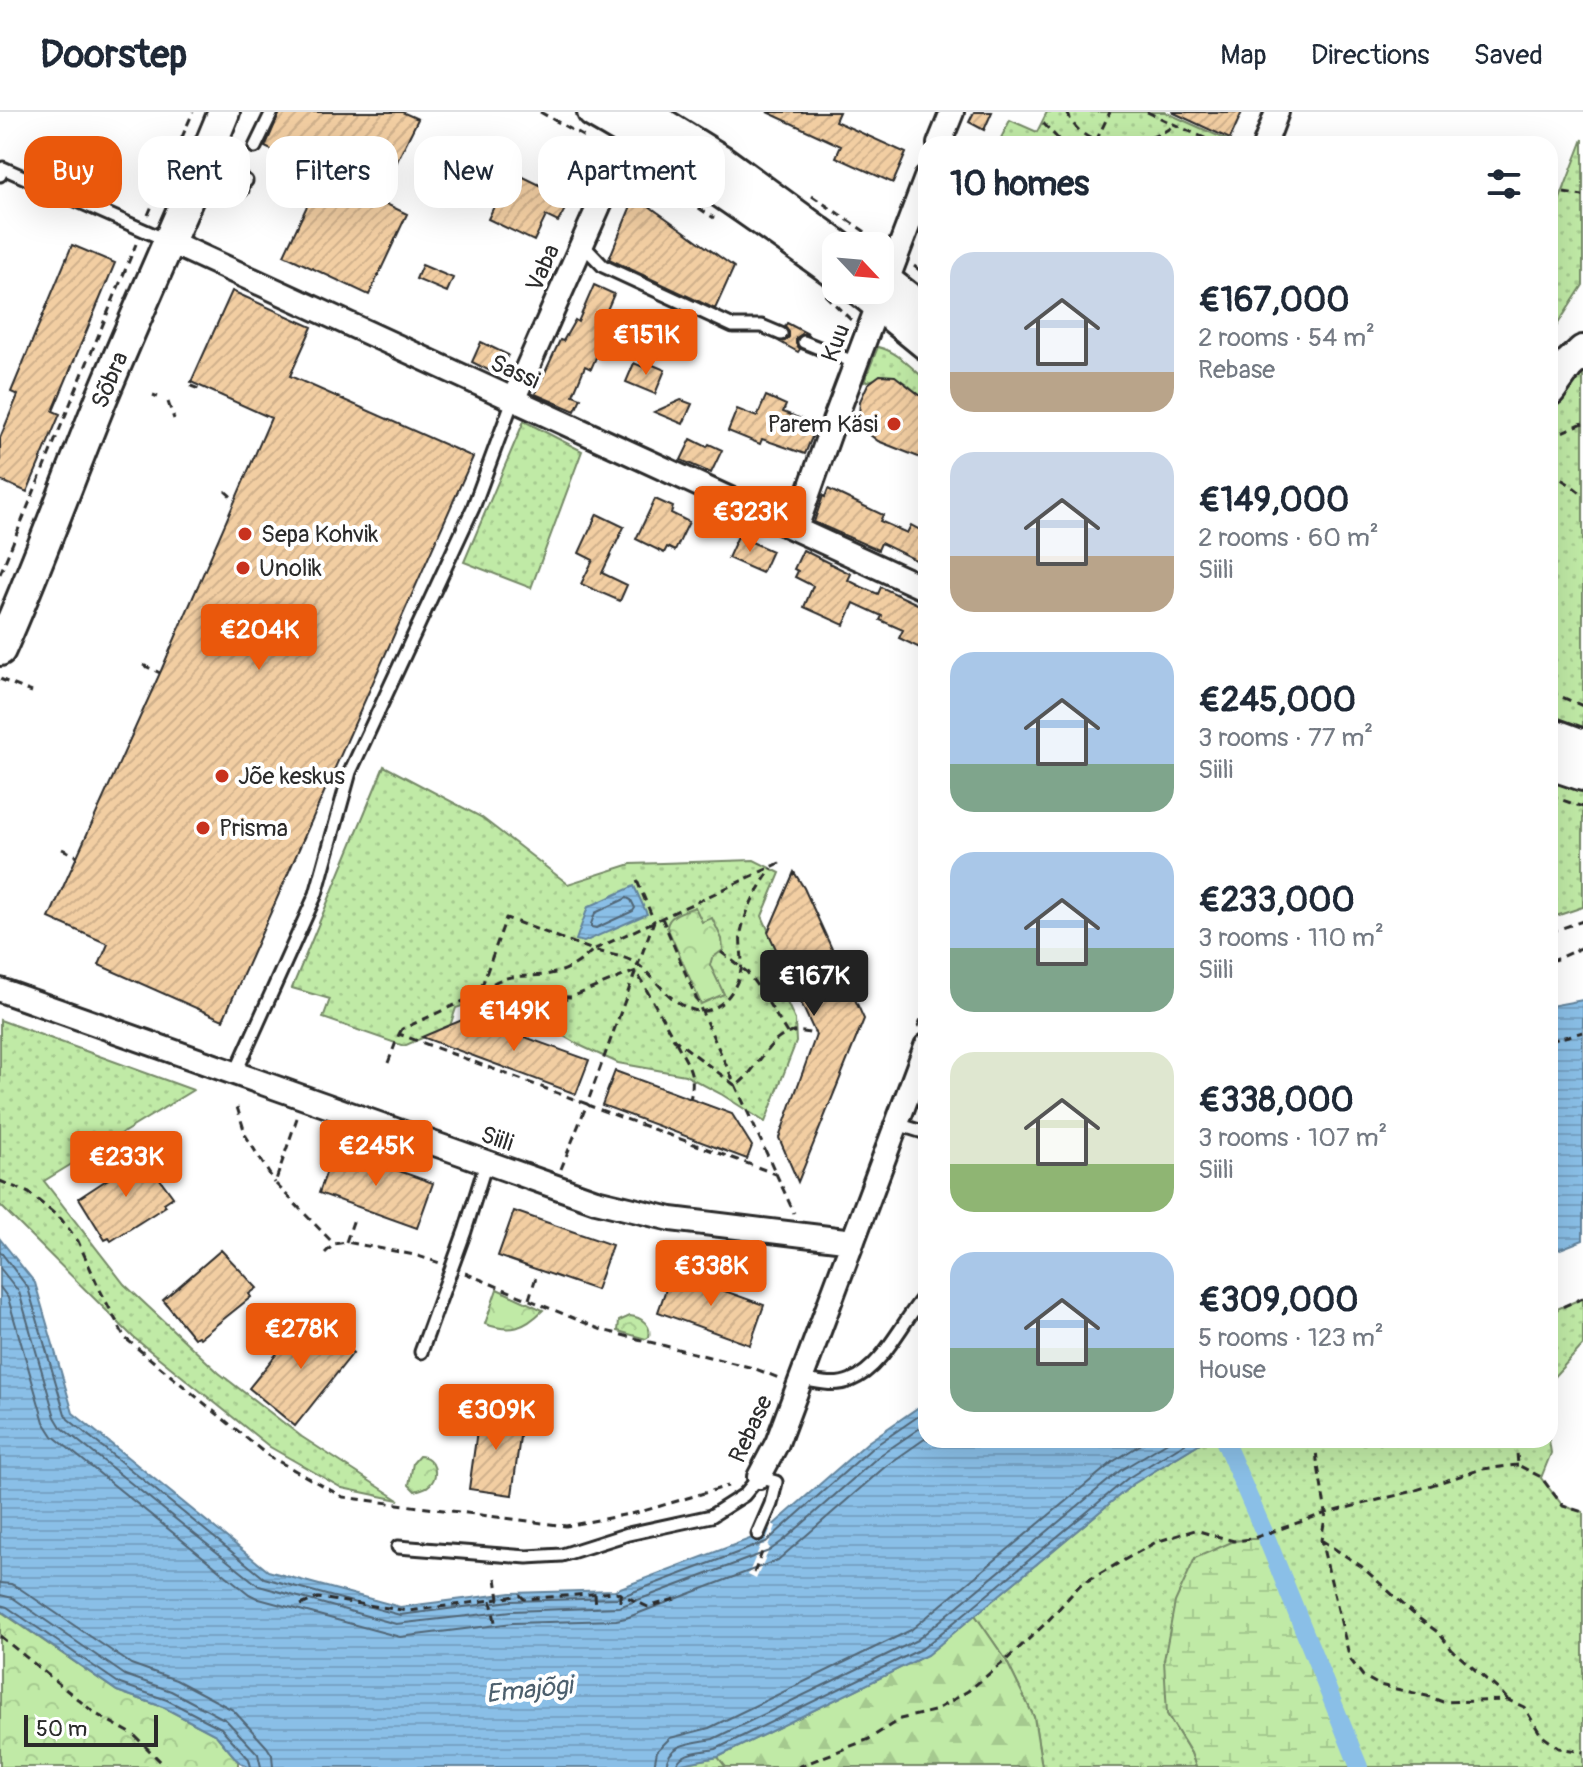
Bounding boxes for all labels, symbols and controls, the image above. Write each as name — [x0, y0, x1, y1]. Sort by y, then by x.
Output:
text: Doorstep — [40, 31, 187, 79]
text: Map — [1220, 38, 1267, 73]
text: Directions — [1311, 38, 1430, 73]
text: Saved — [1474, 38, 1543, 73]
chip: Buy — [24, 136, 122, 208]
chip: Rent — [138, 136, 250, 208]
chip: Filters — [266, 136, 398, 208]
chip: New — [414, 136, 522, 208]
chip: Apartment — [538, 136, 725, 208]
icon: filters — [1482, 162, 1526, 206]
text: 10 homes — [950, 163, 1089, 206]
north arrow — [822, 232, 894, 304]
map controls — [822, 232, 894, 304]
street label: Vaba — [520, 240, 566, 296]
text: €167,000 — [1198, 279, 1349, 322]
icon: home — [1014, 284, 1110, 380]
pin: €151K — [590, 309, 702, 377]
text: €151K — [612, 319, 680, 351]
street label: Kuu — [816, 320, 856, 366]
text: 2 rooms · 54 m² — [1198, 322, 1375, 354]
street label: Sõbra — [85, 347, 135, 413]
street label: Sassi — [486, 348, 544, 396]
text: Rebase — [1198, 354, 1275, 386]
place label: Parem Käsi — [767, 410, 878, 439]
marker: Parem Käsi — [885, 415, 903, 433]
text: €149,000 — [1198, 479, 1349, 522]
icon: home — [1014, 484, 1110, 580]
pin: €323K — [694, 486, 806, 554]
text: €323K — [712, 496, 788, 528]
place label: Sepa Kohvik — [261, 520, 378, 549]
text: 2 rooms · 60 m² — [1198, 522, 1379, 554]
marker: Sepa Kohvik — [236, 525, 254, 543]
place label: Unolik — [259, 554, 322, 583]
text: Siili — [1198, 554, 1233, 586]
marker: Unolik — [234, 559, 252, 577]
pin: €204K — [203, 604, 315, 672]
text: €204K — [219, 614, 299, 646]
text: €245,000 — [1198, 679, 1356, 722]
icon: home — [1014, 684, 1110, 780]
text: 3 rooms · 77 m² — [1198, 722, 1373, 754]
text: Siili — [1198, 754, 1233, 786]
place label: Jõe keskus — [238, 762, 345, 791]
marker: Jõe keskus — [213, 767, 231, 785]
place label: Prisma — [219, 814, 288, 843]
marker: Prisma — [194, 819, 212, 837]
text: €233,000 — [1198, 879, 1355, 922]
icon: home — [1014, 884, 1110, 980]
text: 3 rooms · 110 m² — [1198, 922, 1384, 954]
pin: €167K — [758, 950, 870, 1018]
text: Siili — [1198, 954, 1233, 986]
text: €167K — [778, 960, 850, 992]
pin: €149K — [458, 985, 570, 1053]
text: €149K — [478, 995, 550, 1027]
text: €338,000 — [1198, 1079, 1354, 1122]
icon: home — [1014, 1084, 1110, 1180]
pin: €245K — [320, 1120, 432, 1188]
street label: Siili — [477, 1120, 517, 1158]
text: 3 rooms · 107 m² — [1198, 1122, 1387, 1154]
text: €245K — [338, 1130, 414, 1162]
pin: €233K — [70, 1131, 182, 1199]
text: €233K — [88, 1141, 164, 1173]
text: Siili — [1198, 1154, 1233, 1186]
pin: €338K — [655, 1240, 767, 1308]
text: €338K — [674, 1250, 748, 1282]
text: €309,000 — [1198, 1279, 1358, 1322]
icon: home — [1014, 1284, 1110, 1380]
pin: €278K — [245, 1303, 357, 1371]
text: €278K — [264, 1313, 338, 1345]
text: 5 rooms · 123 m² — [1198, 1322, 1384, 1354]
text: House — [1198, 1354, 1266, 1386]
pin: €309K — [440, 1384, 552, 1452]
street label: Rebase — [723, 1390, 779, 1467]
text: €309K — [457, 1394, 535, 1426]
water label: Emajõgi — [484, 1669, 578, 1710]
scale bar — [24, 1711, 158, 1747]
text: 50 m — [36, 1715, 87, 1743]

